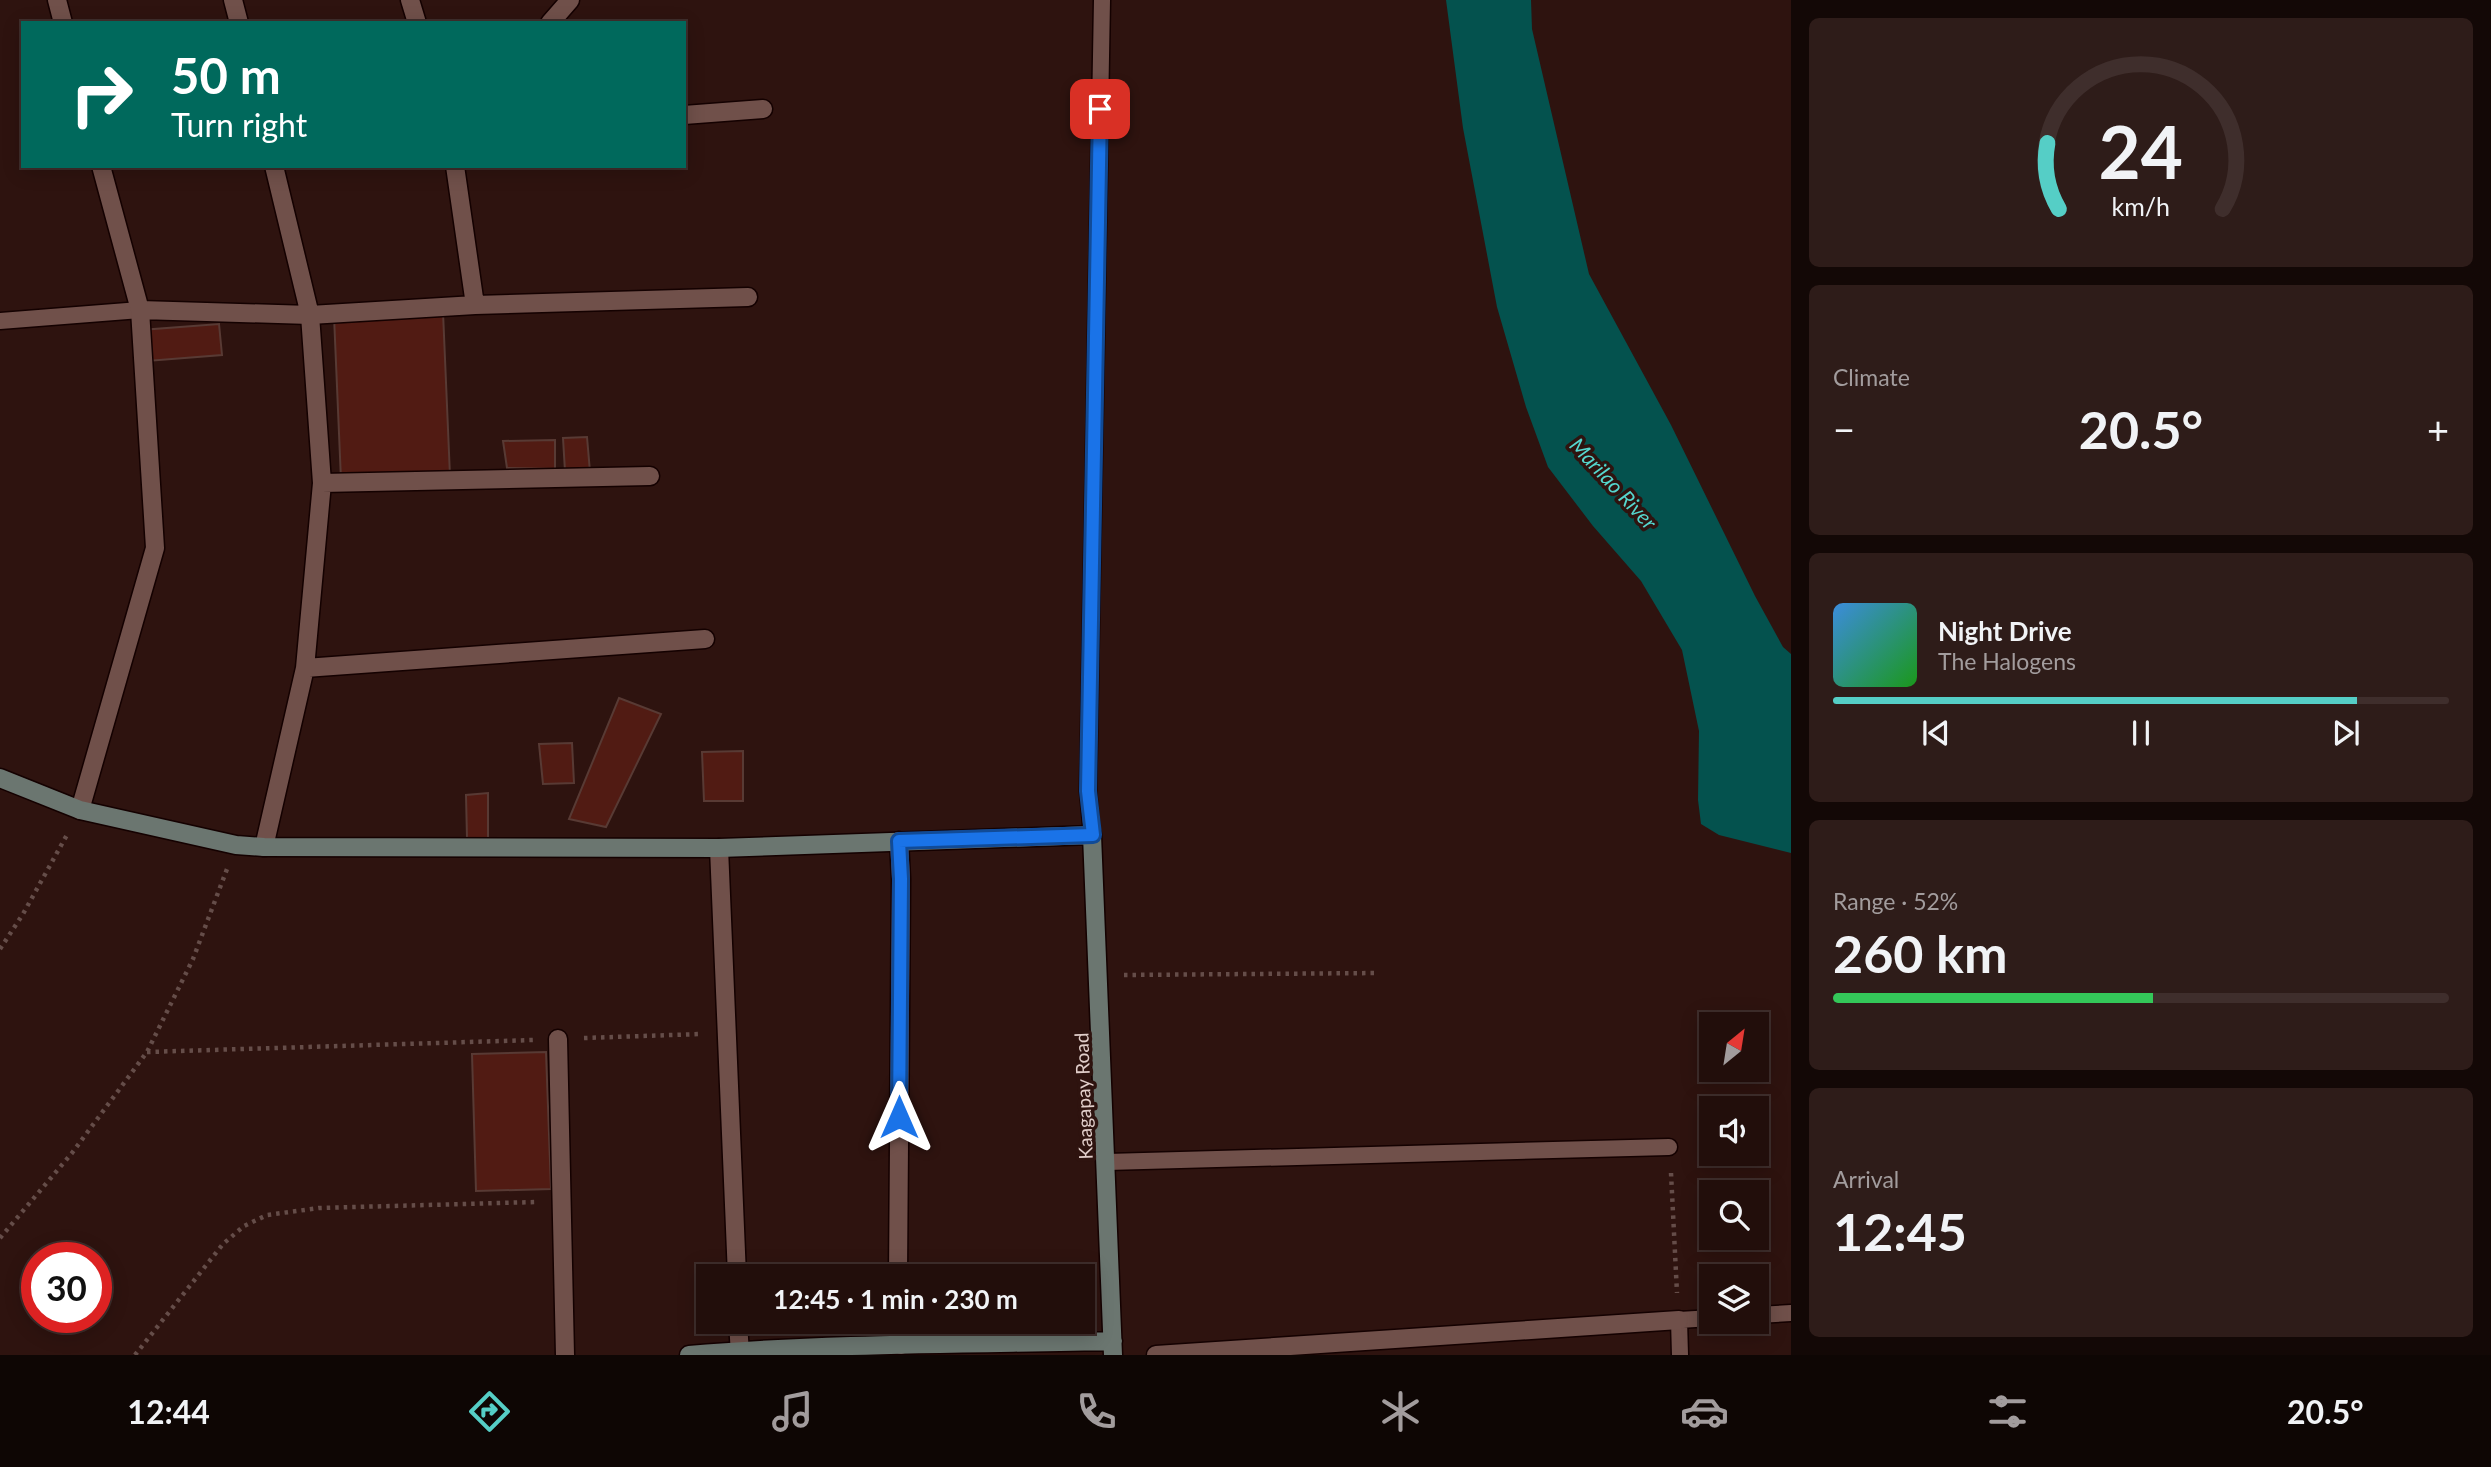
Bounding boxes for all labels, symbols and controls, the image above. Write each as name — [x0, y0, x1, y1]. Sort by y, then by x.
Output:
text: 50 m — [171, 46, 281, 104]
icon: right — [56, 49, 147, 140]
pin — [1070, 79, 1130, 139]
icon: arrive — [1081, 90, 1119, 128]
text: Turn right — [171, 105, 307, 144]
text: 24 — [2099, 107, 2183, 195]
text: km/h — [2112, 191, 2170, 221]
text: Climate — [1833, 363, 1910, 391]
text: 20.5° — [2079, 398, 2203, 460]
text: − — [1833, 406, 1855, 452]
text: + — [2427, 406, 2449, 452]
water label: Marilao River — [1565, 432, 1663, 534]
text: Night Drive — [1938, 615, 2072, 647]
text: The Halogens — [1938, 647, 2076, 675]
icon: previous — [1917, 714, 1955, 752]
icon: pause — [2122, 714, 2160, 752]
icon: next — [2327, 714, 2365, 752]
text: Range · 52% — [1833, 887, 1958, 915]
text: 260 km — [1833, 922, 2007, 984]
north arrow — [1699, 1012, 1769, 1082]
map controls — [1699, 1012, 1769, 1334]
street label: Kaagapay Road — [1069, 1032, 1097, 1160]
position arrow — [862, 1080, 936, 1154]
button: sound — [1699, 1096, 1769, 1166]
text: Arrival — [1833, 1165, 1899, 1193]
button: search — [1699, 1180, 1769, 1250]
text: 12:45 — [1833, 1200, 1967, 1262]
speed limit sign: 30 — [21, 1242, 112, 1333]
button: layers — [1699, 1264, 1769, 1334]
text: 12:45 · 1 min · 230 m — [773, 1283, 1018, 1315]
icon: directions — [465, 1387, 514, 1436]
icon: music — [768, 1387, 817, 1436]
icon: phone — [1072, 1387, 1121, 1436]
icon: climate — [1376, 1387, 1425, 1436]
icon: car — [1680, 1387, 1729, 1436]
icon: filters — [1983, 1387, 2032, 1436]
text: 12:44 — [127, 1392, 210, 1431]
text: 20.5° — [2287, 1392, 2364, 1431]

